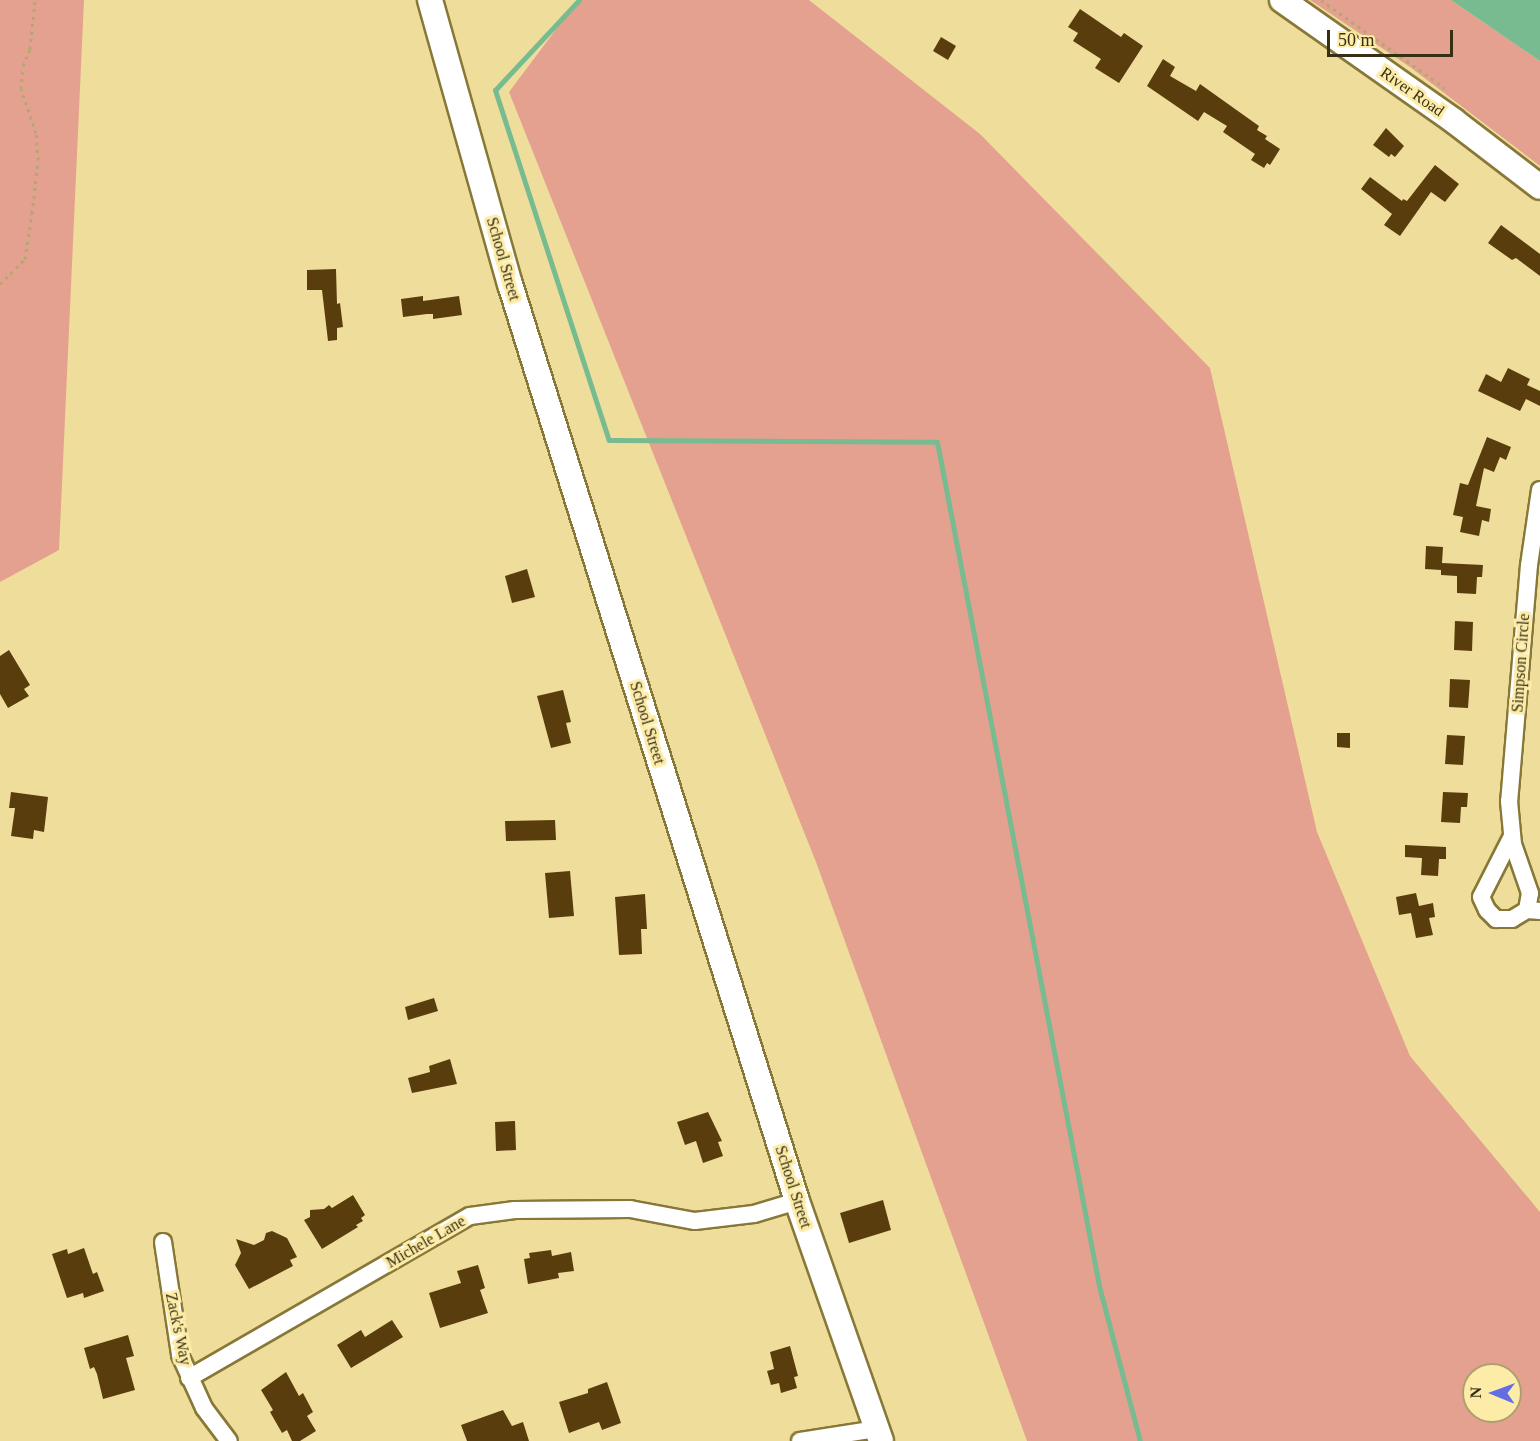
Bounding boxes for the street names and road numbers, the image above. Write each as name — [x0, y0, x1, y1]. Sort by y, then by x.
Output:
street label: River Road — [1376, 63, 1448, 121]
street label: School Street — [482, 215, 524, 303]
street label: Simpson Circle — [1508, 613, 1534, 713]
street label: School Street — [625, 679, 669, 767]
street label: School Street — [771, 1143, 815, 1231]
street label: Michele Lane — [383, 1212, 469, 1272]
street label: Zack's Way — [161, 1291, 195, 1367]

